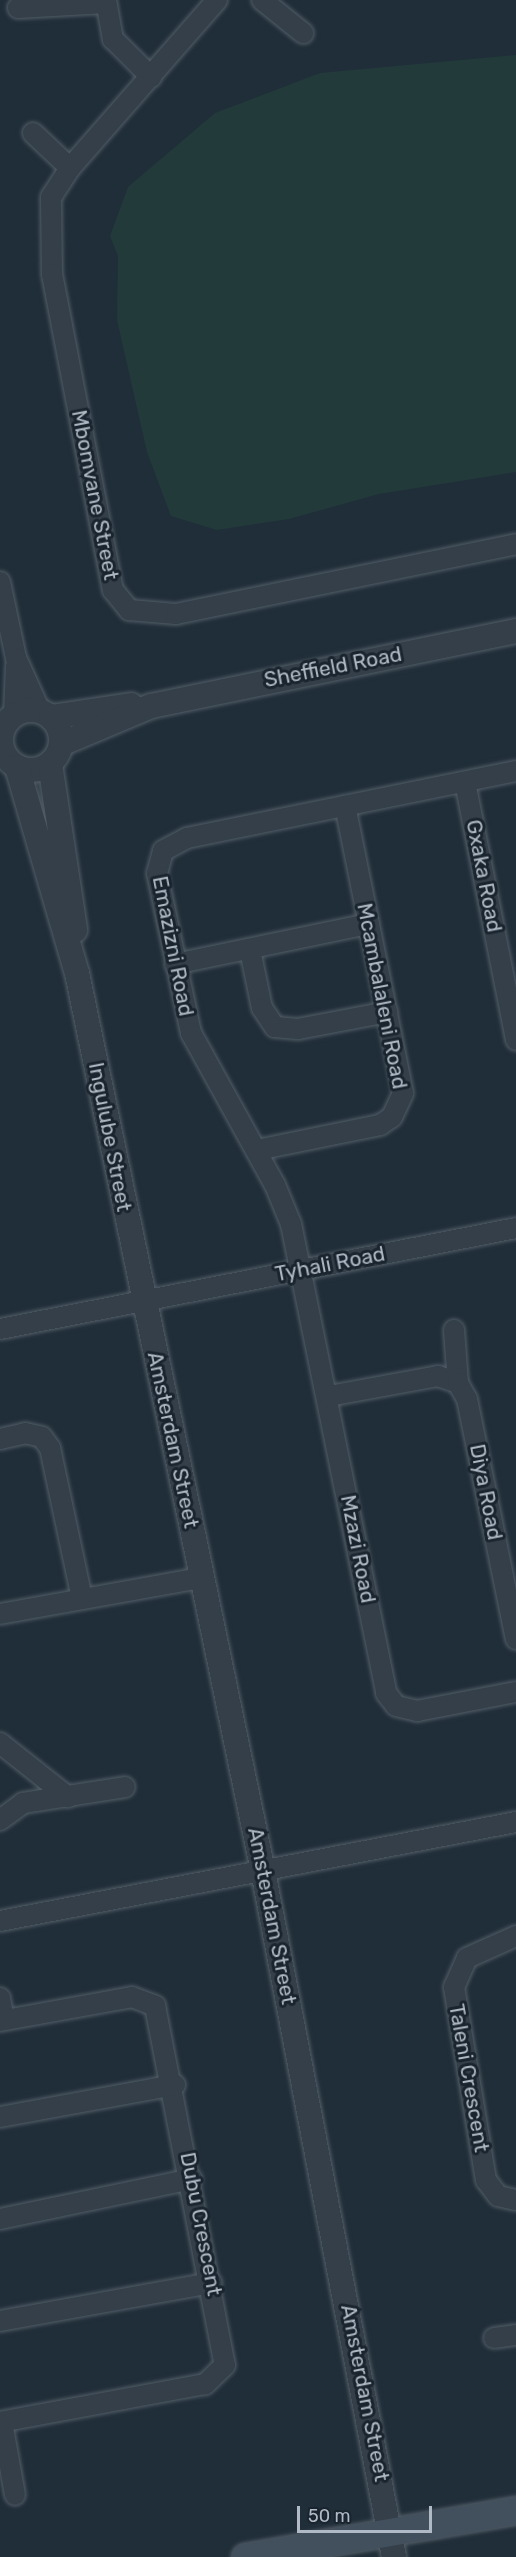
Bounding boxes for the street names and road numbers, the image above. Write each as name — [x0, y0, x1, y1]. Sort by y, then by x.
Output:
street label: Mbomvane Street — [66, 408, 124, 582]
street label: Sheffield Road — [262, 641, 404, 693]
street label: Gxaka Road — [461, 818, 507, 934]
street label: Emazizni Road — [147, 874, 199, 1018]
street label: Mcambalaleni Road — [352, 901, 412, 1091]
street label: Ingulube Street — [83, 1060, 137, 1214]
street label: Tyhali Road — [273, 1241, 387, 1287]
street label: Amsterdam Street — [142, 1349, 204, 1531]
street label: Diya Road — [464, 1442, 508, 1542]
street label: Mzazi Road — [335, 1493, 381, 1605]
street label: Amsterdam Street — [242, 1825, 302, 2007]
street label: Taleni Crescent — [444, 2002, 494, 2154]
street label: Dubu Crescent — [175, 2150, 227, 2298]
street label: Amsterdam Street — [335, 2302, 395, 2484]

